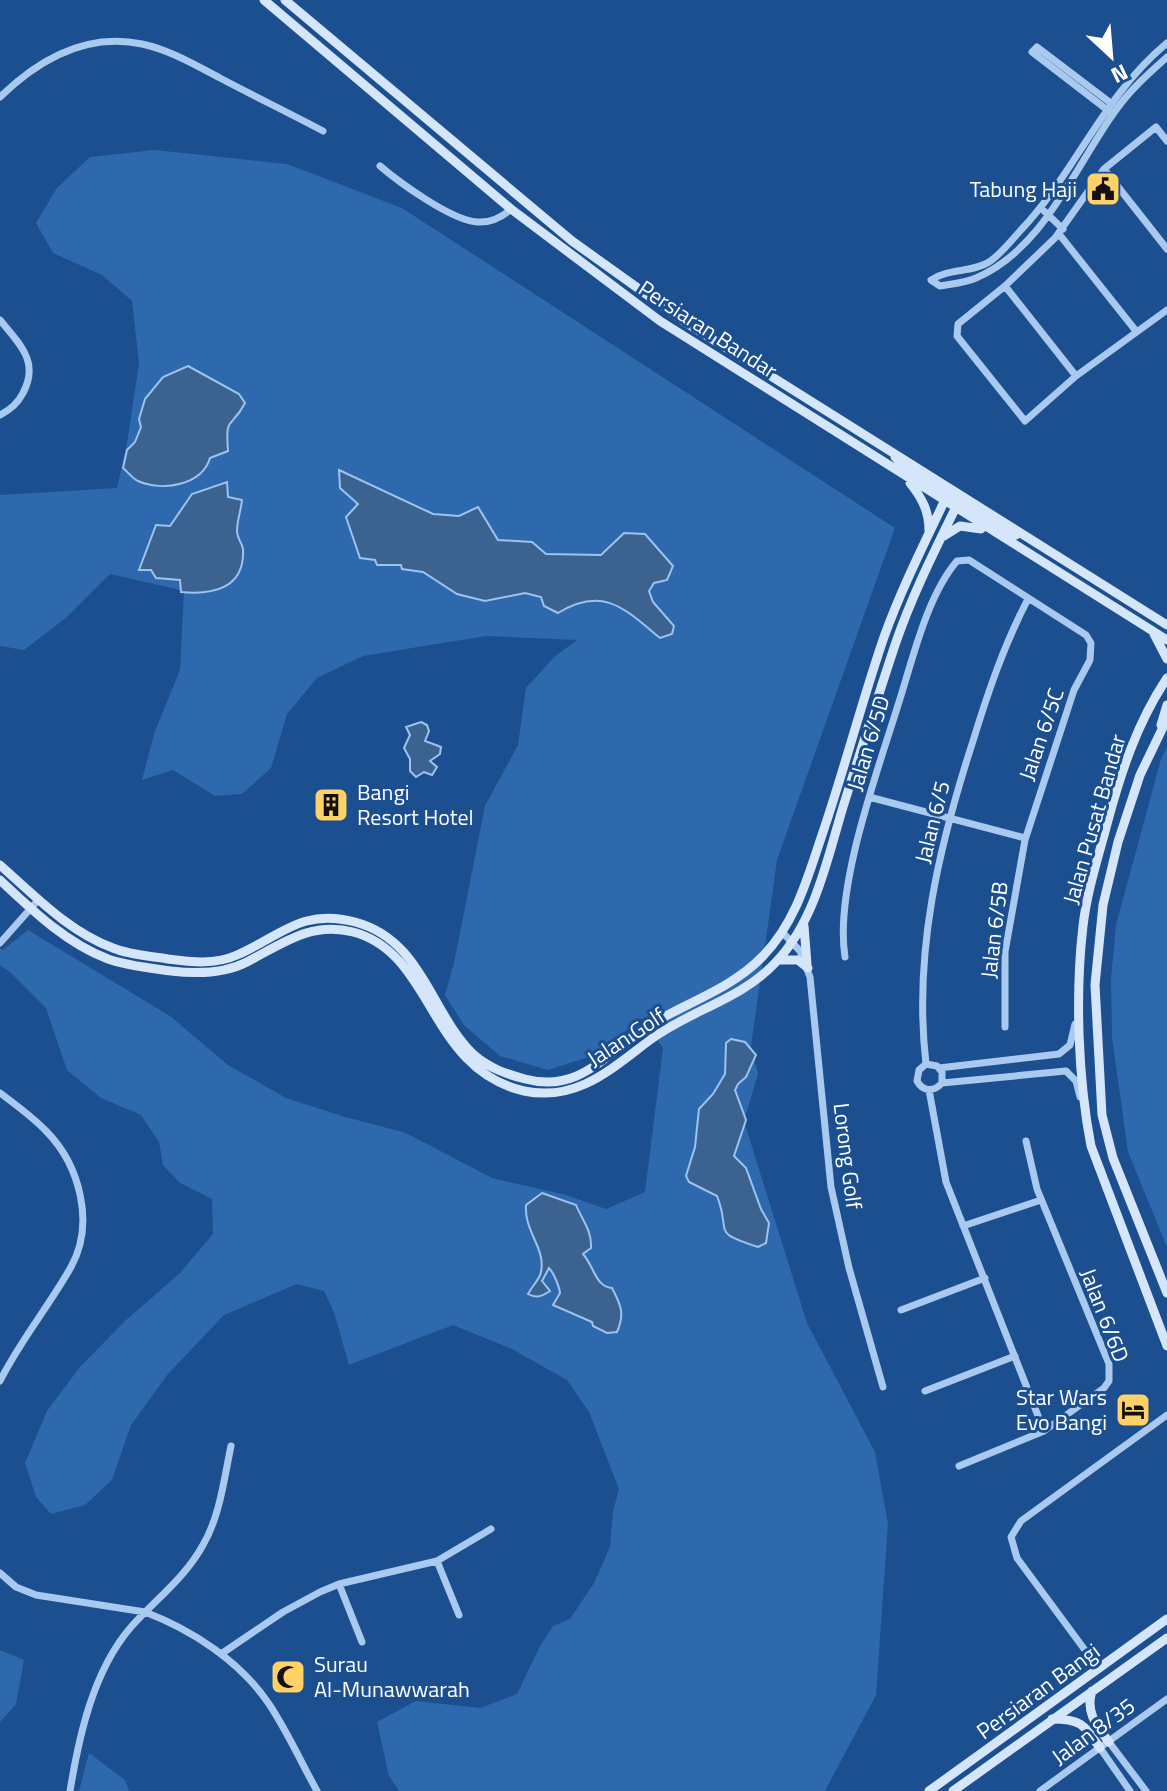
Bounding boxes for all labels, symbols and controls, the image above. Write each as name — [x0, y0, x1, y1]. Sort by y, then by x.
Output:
north arrow — [1071, 16, 1151, 96]
text: N — [1105, 55, 1134, 93]
public building icon: Tabung Haji — [1084, 170, 1122, 208]
place label: Tabung Haji — [970, 172, 1077, 206]
street label: Persiaran Bandar — [632, 271, 785, 387]
street label: Jalan 6/5C — [1009, 683, 1073, 785]
street label: Jalan 6/5D — [837, 691, 899, 795]
street label: Jalan Pusat Bandar — [1053, 730, 1135, 908]
place label: Bangi Resort Hotel — [357, 775, 474, 834]
street label: Jalan 6/5 — [905, 777, 959, 867]
building icon: Bangi Resort Hotel — [312, 786, 350, 824]
street label: Jalan 6/5B — [971, 880, 1017, 980]
street label: Jalan Golf — [580, 998, 673, 1075]
street label: Lorong Golf — [825, 1101, 871, 1212]
street label: Jalan 6/6D — [1072, 1263, 1138, 1367]
place label: Star Wars Evo Bangi — [1016, 1380, 1107, 1439]
hotel icon: Star Wars Evo Bangi — [1114, 1391, 1152, 1429]
street label: Persiaran Bangi — [969, 1634, 1107, 1748]
place label: Surau Al-Munawwarah — [314, 1647, 470, 1706]
mosque icon: Surau Al-Munawwarah — [269, 1658, 307, 1696]
street label: Jalan 8/35 — [1044, 1689, 1142, 1773]

